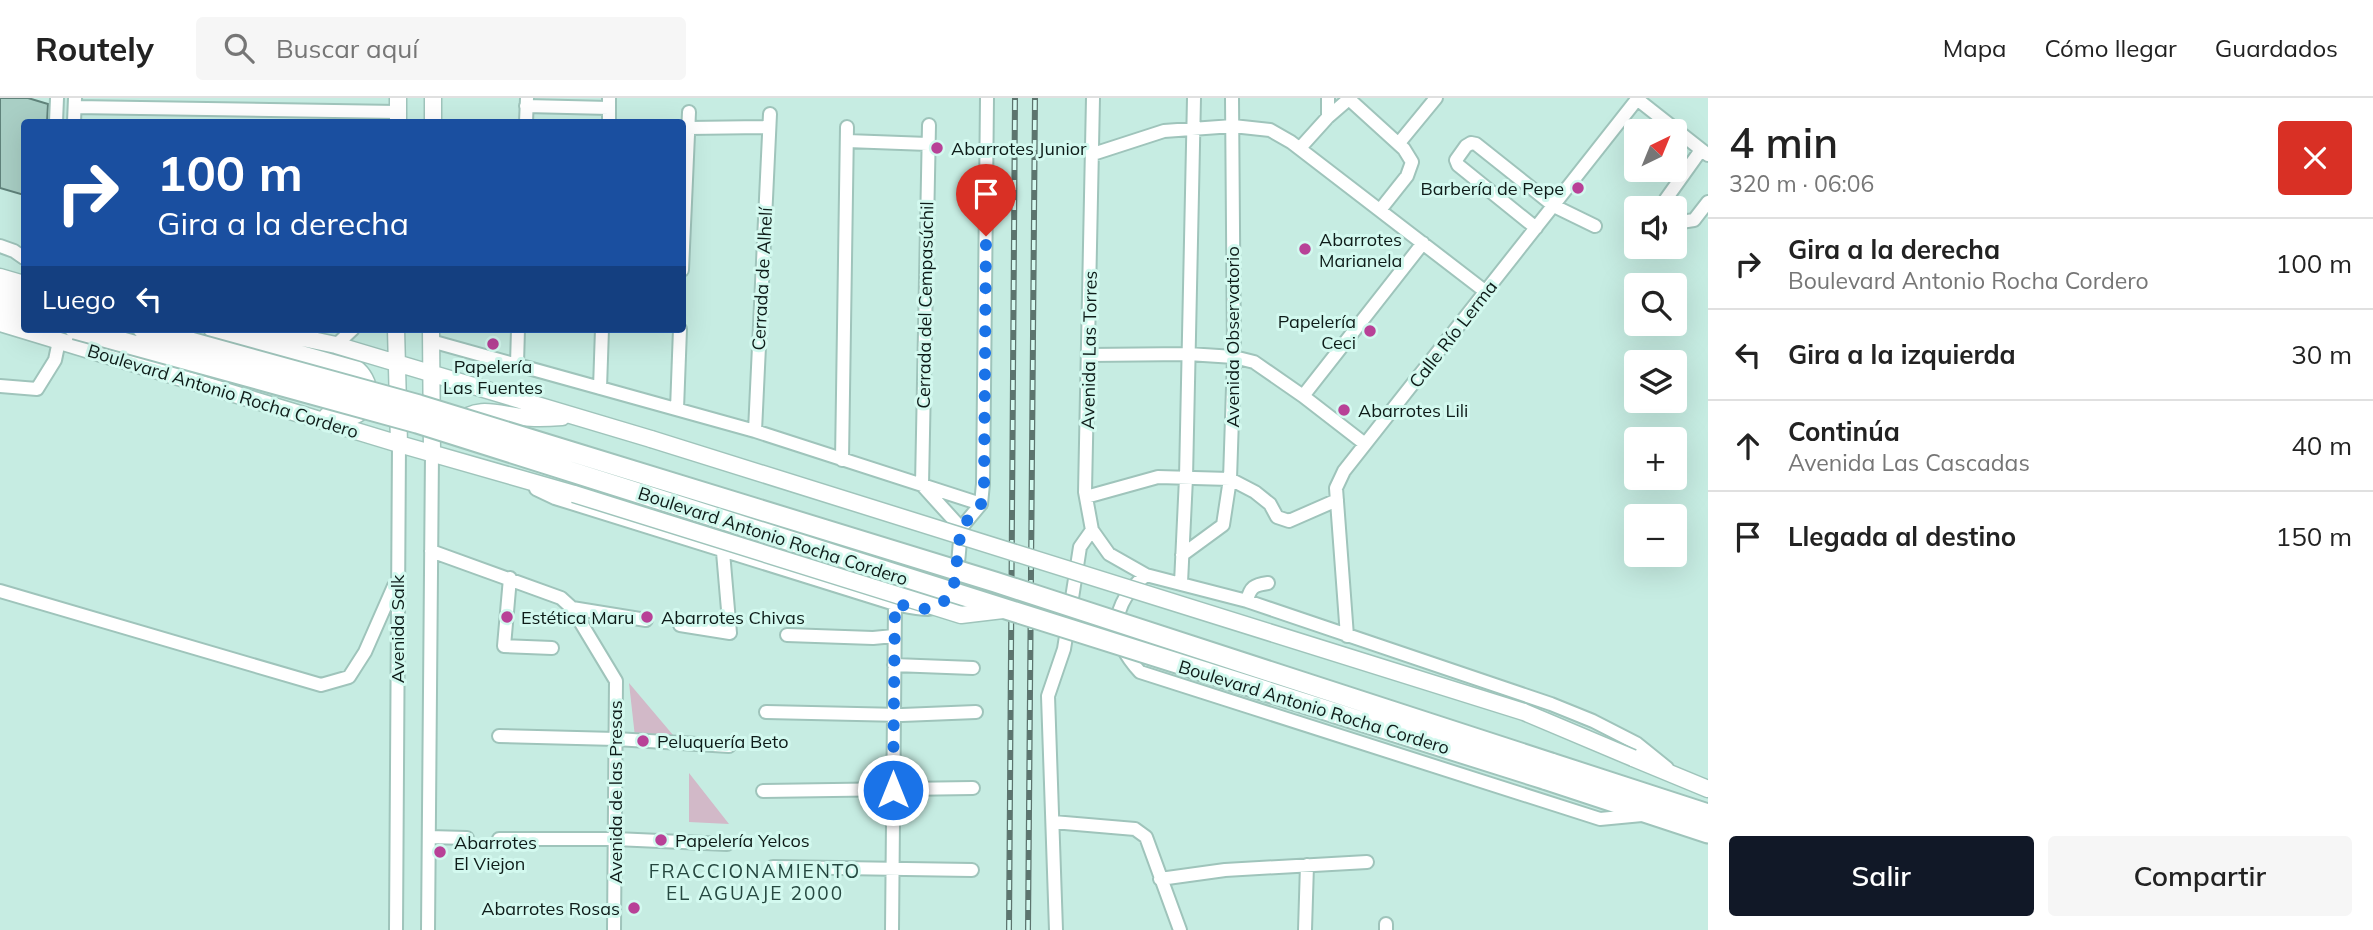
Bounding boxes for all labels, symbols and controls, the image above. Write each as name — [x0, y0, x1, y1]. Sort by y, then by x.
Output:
search box — [196, 17, 686, 80]
text: Routely — [35, 28, 154, 69]
icon: search — [220, 29, 258, 67]
text: Buscar aquí — [276, 32, 418, 65]
text: Mapa — [1943, 33, 2006, 63]
text: Cómo llegar — [2044, 33, 2177, 63]
text: Guardados — [2215, 33, 2338, 63]
text: 4 min — [1729, 116, 1838, 169]
north arrow — [1624, 119, 1687, 182]
map controls — [1624, 119, 1687, 567]
button: close — [2278, 121, 2352, 195]
place label: Abarrotes Junior — [951, 137, 1087, 160]
marker: Abarrotes Junior — [929, 140, 945, 156]
text: 100 m — [157, 142, 303, 203]
icon: right — [42, 147, 133, 238]
pin — [956, 164, 1016, 236]
text: 320 m · 06:06 — [1729, 169, 1874, 198]
icon: arrive — [967, 175, 1005, 213]
place label: Barbería de Pepe — [1421, 177, 1564, 200]
marker: Barbería de Pepe — [1570, 180, 1586, 196]
button: sound — [1624, 196, 1687, 259]
street label: Cerrada del Cempasúchil — [912, 201, 938, 409]
text: Gira a la derecha — [157, 203, 409, 243]
street label: Cerrada de Alhelí — [747, 205, 777, 351]
place label: Abarrotes Marianela — [1319, 228, 1402, 272]
text: Gira a la derecha — [1788, 233, 2000, 266]
marker: Abarrotes Marianela — [1297, 241, 1313, 257]
icon: right — [1729, 245, 1767, 283]
street label: Avenida Observatorio — [1221, 246, 1244, 428]
text: 100 m — [2276, 247, 2352, 280]
text: Boulevard Antonio Rocha Cordero — [1788, 266, 2149, 295]
street label: Avenida Las Torres — [1076, 270, 1102, 430]
button: search — [1624, 273, 1687, 336]
street label: Calle Río Lerma — [1404, 276, 1502, 392]
icon: left — [130, 280, 168, 318]
text: Luego — [42, 283, 116, 316]
place label: Papelería Ceci — [1278, 310, 1356, 354]
marker: Papelería Ceci — [1362, 323, 1378, 339]
marker: Papelería Las Fuentes — [485, 336, 501, 352]
icon: left — [1729, 336, 1767, 374]
text: Gira a la izquierda — [1788, 338, 2016, 371]
text: 30 m — [2291, 338, 2352, 371]
street label: Boulevard Antonio Rocha Cordero — [85, 339, 361, 443]
button: layers — [1624, 350, 1687, 413]
place label: Papelería Las Fuentes — [443, 355, 543, 399]
place label: Abarrotes Lili — [1358, 399, 1468, 422]
marker: Abarrotes Lili — [1336, 402, 1352, 418]
text: Continúa — [1788, 415, 1900, 448]
button: + — [1624, 427, 1687, 490]
icon: ahead — [1729, 427, 1767, 465]
text: 40 m — [2291, 429, 2352, 462]
text: Avenida Las Cascadas — [1788, 448, 2030, 477]
street label: Boulevard Antonio Rocha Cordero — [635, 481, 911, 591]
button: − — [1624, 504, 1687, 567]
icon: arrive — [1729, 518, 1767, 556]
text: Llegada al destino — [1788, 520, 2016, 553]
text: 150 m — [2276, 520, 2352, 553]
street label: Avenida Salk — [386, 574, 409, 683]
place label: Estética Maru — [521, 606, 634, 629]
place label: Abarrotes Chivas — [661, 606, 805, 629]
marker: Estética Maru — [499, 609, 515, 625]
marker: Abarrotes Chivas — [639, 609, 655, 625]
street label: Boulevard Antonio Rocha Cordero — [1176, 655, 1452, 759]
street label: Avenida de las Presas — [604, 700, 627, 884]
place label: Peluquería Beto — [657, 730, 789, 753]
marker: Peluquería Beto — [635, 733, 651, 749]
position arrow — [856, 753, 930, 827]
place label: Papelería Yelcos — [675, 829, 810, 852]
place label: Abarrotes El Viejon — [454, 831, 537, 875]
marker: Papelería Yelcos — [653, 832, 669, 848]
button: Salir — [1729, 836, 2034, 916]
button: Compartir — [2048, 836, 2352, 916]
marker: Abarrotes El Viejon — [432, 844, 448, 860]
district label: FRACCIONAMIENTO EL AGUAJE 2000 — [649, 859, 861, 905]
place label: Abarrotes Rosas — [481, 897, 620, 920]
marker: Abarrotes Rosas — [626, 900, 642, 916]

